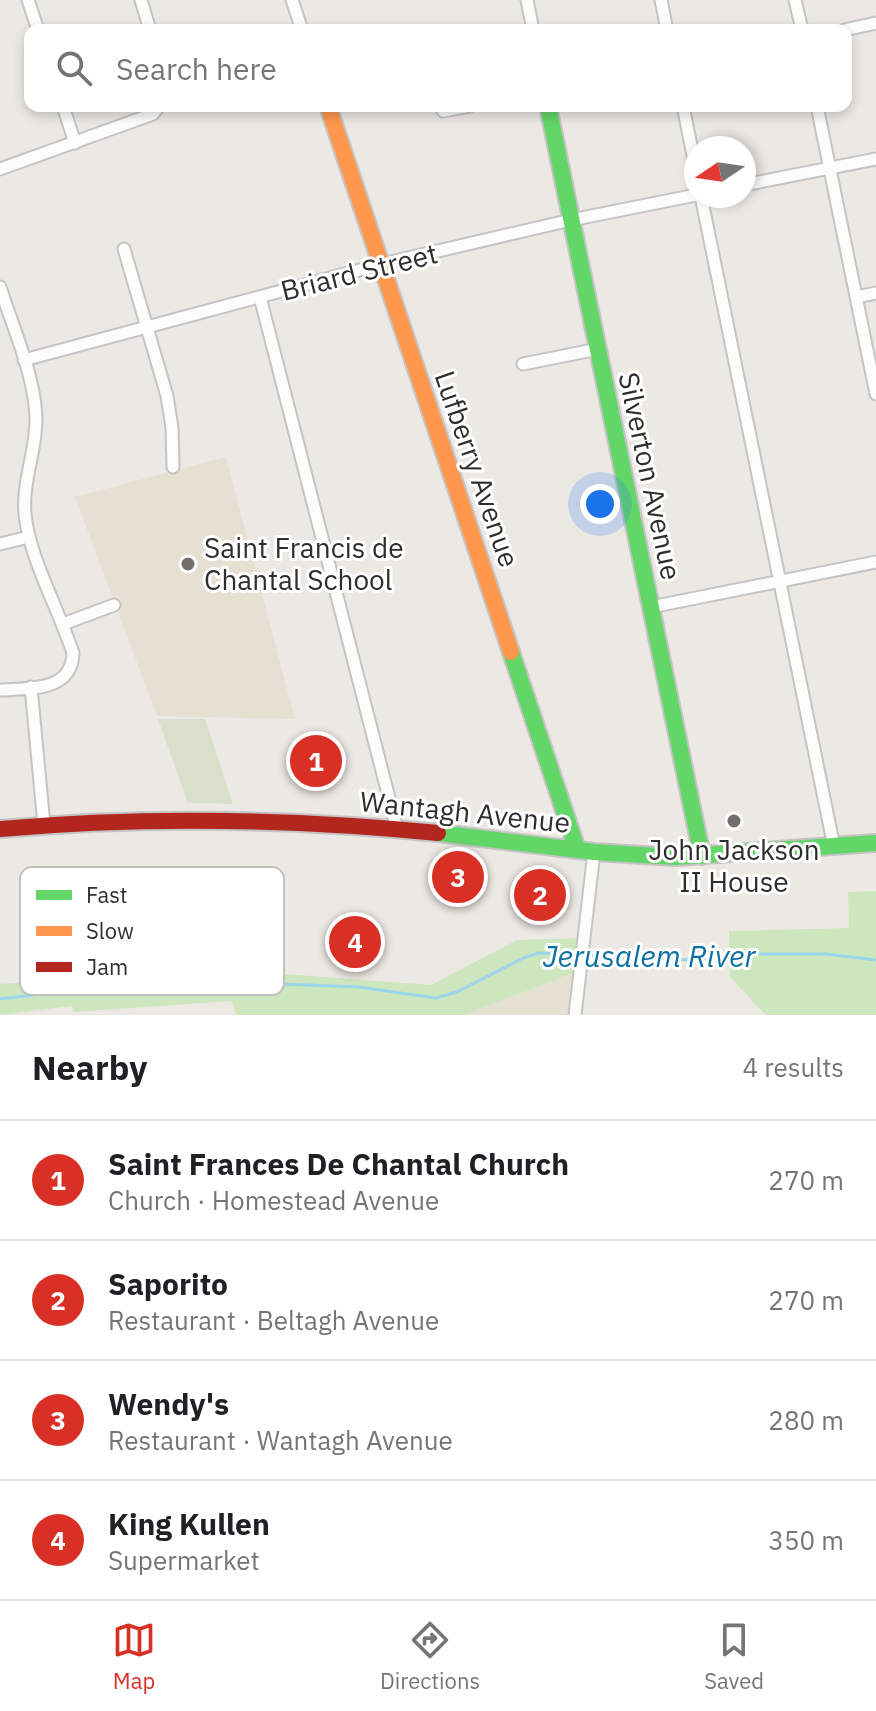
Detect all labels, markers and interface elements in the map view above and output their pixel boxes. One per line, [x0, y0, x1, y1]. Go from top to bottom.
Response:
search box [24, 24, 852, 112]
icon: search [52, 46, 96, 90]
text: Search here [116, 49, 277, 88]
north arrow [684, 136, 756, 208]
street label: Briard Street [277, 234, 441, 309]
street label: Lufberry Avenue [427, 366, 528, 572]
street label: Silverton Avenue [610, 369, 691, 583]
your location [580, 484, 620, 524]
place label: Saint Francis de Chantal School [204, 529, 404, 598]
marker: Saint Francis de Chantal School [179, 555, 197, 573]
pin: 1 [290, 731, 342, 791]
street label: Wantagh Avenue [358, 782, 572, 841]
marker: John Jackson II House [725, 812, 743, 830]
place label: John Jackson II House [648, 831, 820, 900]
pin: 3 [432, 847, 484, 907]
pin: 2 [514, 865, 566, 925]
legend [20, 867, 284, 995]
text: Fast [86, 880, 127, 909]
pin: 4 [329, 912, 381, 972]
text: Slow [86, 916, 134, 945]
water label: Jerusalem River [543, 936, 756, 975]
text: Jam [86, 952, 128, 981]
text: Nearby [32, 1045, 147, 1089]
text: 4 results [742, 1050, 844, 1084]
text: Saint Frances De Chantal Church [108, 1144, 569, 1183]
text: 1 [50, 1163, 66, 1197]
text: 270 m [768, 1163, 844, 1197]
text: Church · Homestead Avenue [108, 1183, 439, 1217]
text: Saporito [108, 1264, 228, 1303]
text: 2 [50, 1283, 66, 1317]
text: 270 m [768, 1283, 844, 1317]
text: Restaurant · Beltagh Avenue [108, 1303, 439, 1337]
text: Wendy's [108, 1384, 229, 1423]
text: 3 [50, 1403, 66, 1437]
text: 280 m [768, 1403, 844, 1437]
text: Restaurant · Wantagh Avenue [108, 1423, 453, 1457]
text: King Kullen [108, 1504, 270, 1543]
text: 4 [50, 1523, 66, 1557]
text: 350 m [768, 1523, 844, 1557]
text: Supermarket [108, 1543, 260, 1577]
tab: Map [112, 1618, 156, 1695]
tab: Directions [380, 1618, 480, 1695]
tab: Saved [704, 1618, 764, 1695]

